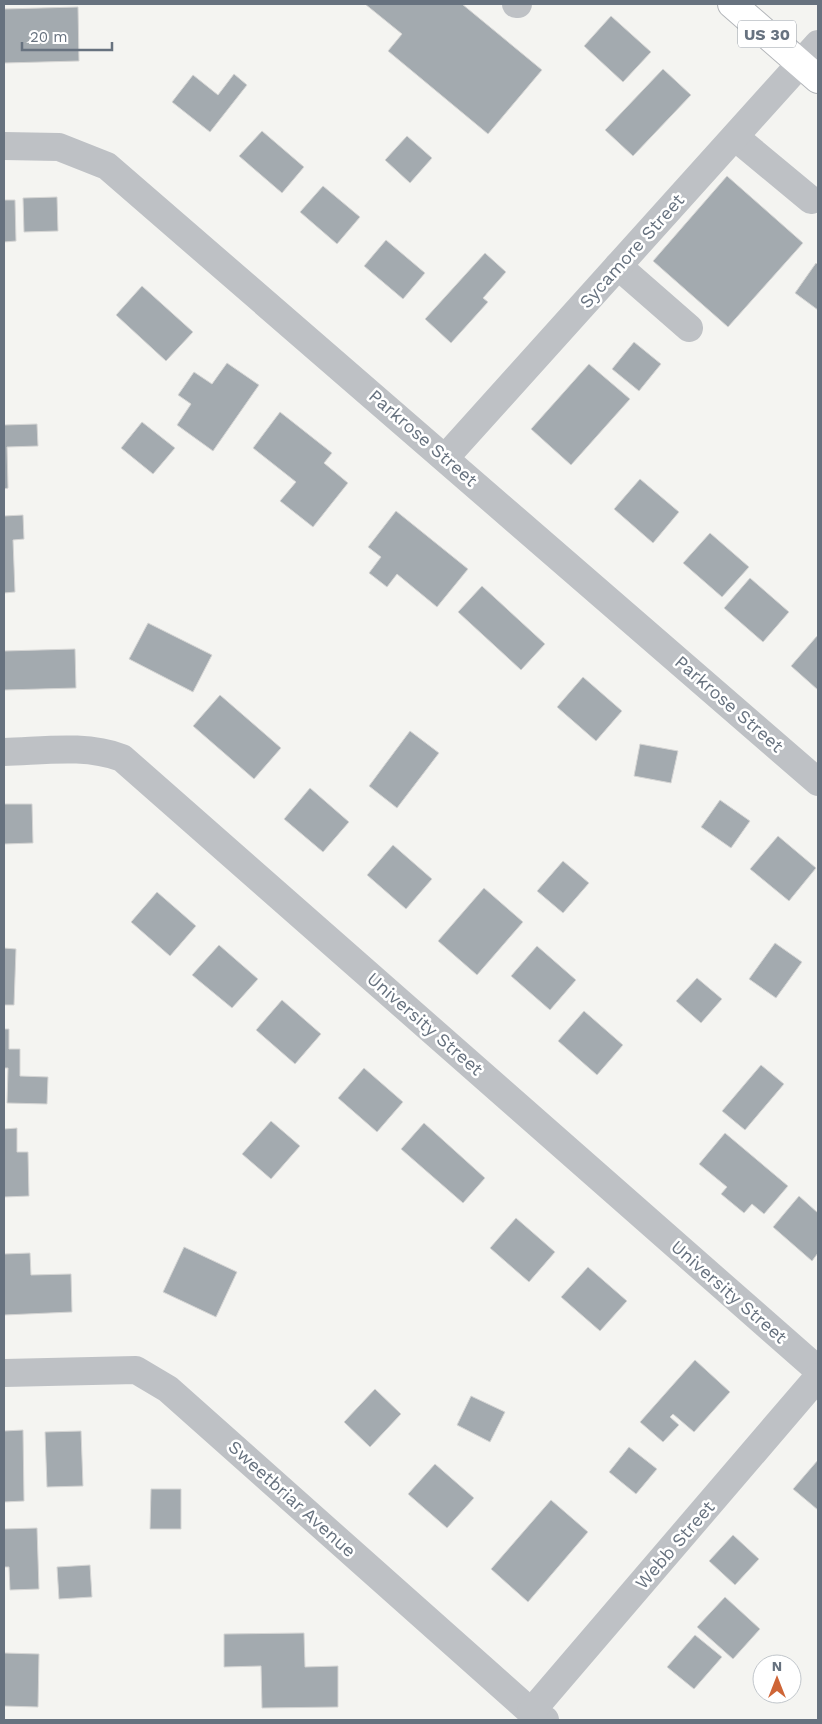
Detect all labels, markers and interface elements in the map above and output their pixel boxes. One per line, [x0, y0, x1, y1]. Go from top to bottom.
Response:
scale bar [22, 20, 112, 52]
road number: US 30 [738, 20, 796, 48]
text: 20 m [30, 28, 68, 46]
street label: Sycamore Street [575, 189, 689, 312]
street label: Parkrose Street [365, 385, 482, 491]
street label: Parkrose Street [671, 651, 788, 757]
street label: University Street [363, 968, 488, 1080]
street label: University Street [667, 1236, 792, 1348]
street label: Sweetbriar Avenue [224, 1436, 360, 1561]
street label: Webb Street [631, 1496, 719, 1593]
north arrow [752, 1654, 802, 1704]
text: N [772, 1658, 782, 1674]

